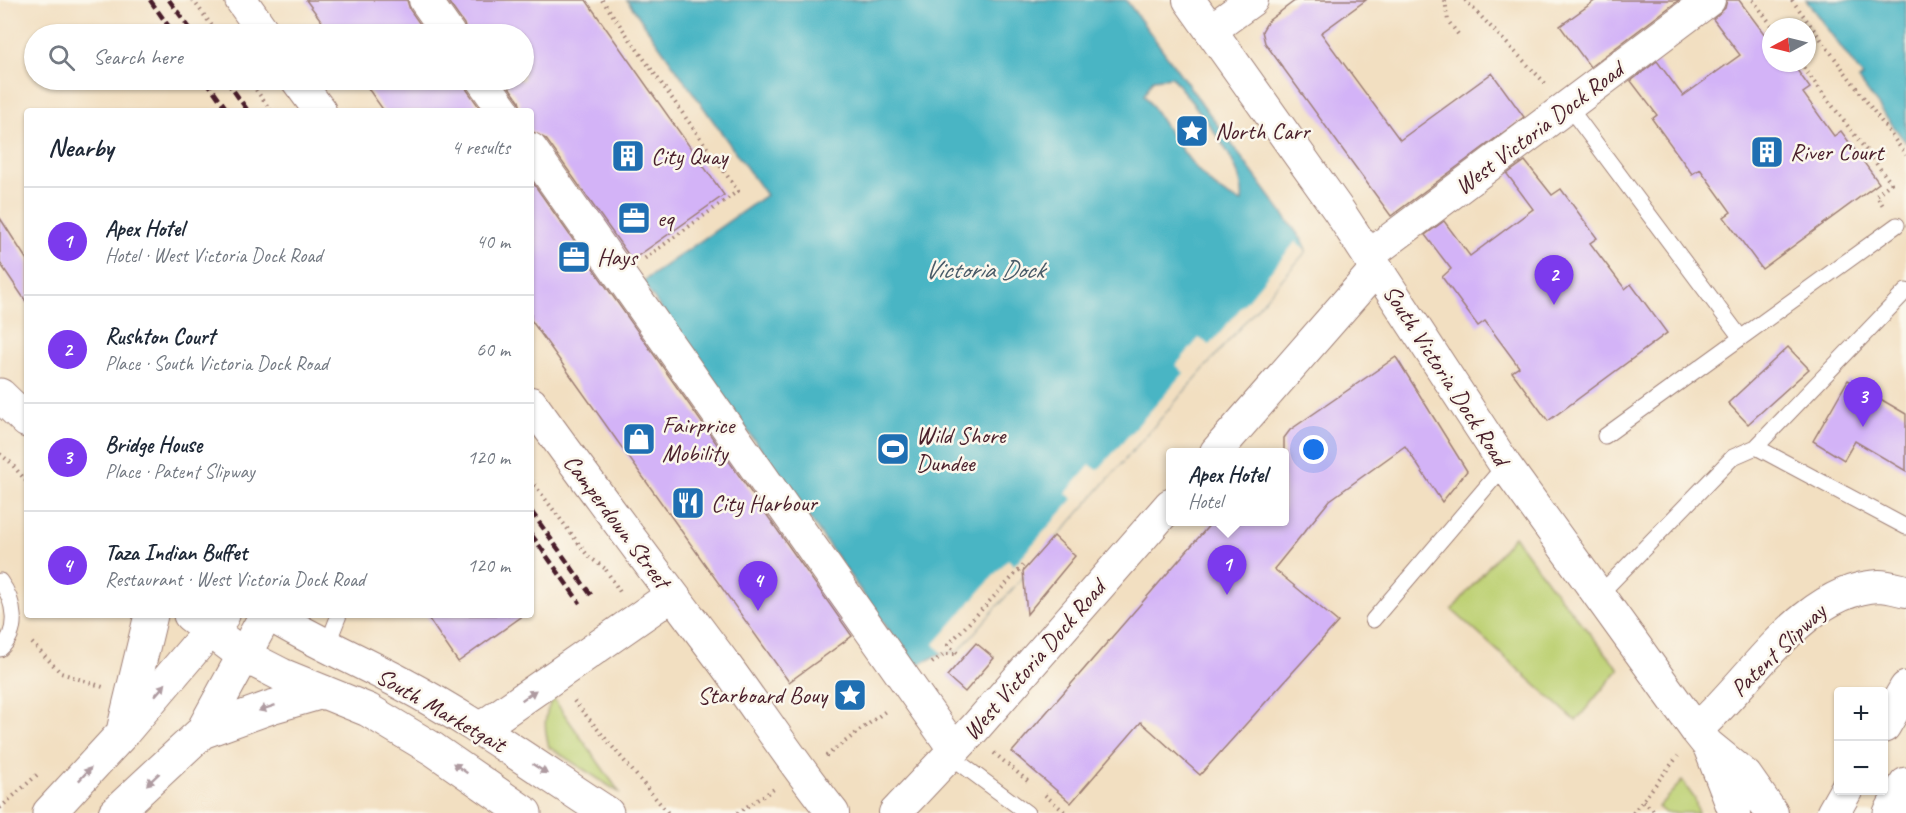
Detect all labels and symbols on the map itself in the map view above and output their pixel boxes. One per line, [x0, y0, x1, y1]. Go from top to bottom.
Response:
north arrow [1762, 18, 1816, 72]
street label: West Victoria Dock Road [1449, 53, 1632, 201]
place icon: North Carr [1174, 113, 1210, 149]
place label: North Carr [1215, 116, 1312, 146]
building icon: River Court [1749, 134, 1785, 170]
place label: River Court [1790, 137, 1885, 167]
building icon: City Quay [610, 138, 646, 174]
place label: City Quay [651, 141, 729, 171]
office icon: eq [616, 200, 652, 236]
place label: eq [657, 203, 676, 233]
office icon: Hays [556, 239, 592, 275]
place label: Hays [597, 242, 639, 272]
water label: Victoria Dock [924, 253, 1048, 286]
pin: 2 [1534, 256, 1574, 305]
street label: South Victoria Dock Road [1376, 279, 1518, 474]
pin: 3 [1844, 378, 1882, 427]
place label: Fairprice Mobility [662, 410, 737, 468]
place label: Wild Shore Dundee [916, 420, 1007, 478]
shop icon: Fairprice Mobility [621, 421, 657, 457]
sports icon: Wild Shore Dundee [875, 431, 911, 467]
your location [1299, 435, 1328, 464]
street label: Camperdown Street [557, 448, 679, 596]
restaurant icon: City Harbour [670, 485, 706, 521]
place label: City Harbour [711, 488, 819, 518]
pin: 1 [1208, 546, 1246, 595]
pin: 4 [738, 562, 777, 611]
street label: West Victoria Dock Road [956, 571, 1114, 746]
street label: Patent Slipway [1724, 596, 1833, 703]
street label: South Marketgait [371, 661, 513, 760]
place icon: Starboard Bouy [832, 677, 868, 713]
place label: Starboard Bouy [697, 680, 829, 710]
one-way arrow [153, 683, 166, 698]
one-way arrow [520, 689, 536, 701]
one-way arrow [258, 704, 276, 714]
one-way arrow [452, 763, 468, 774]
one-way arrow [532, 764, 548, 775]
one-way arrow [78, 766, 92, 781]
one-way arrow [146, 771, 160, 785]

